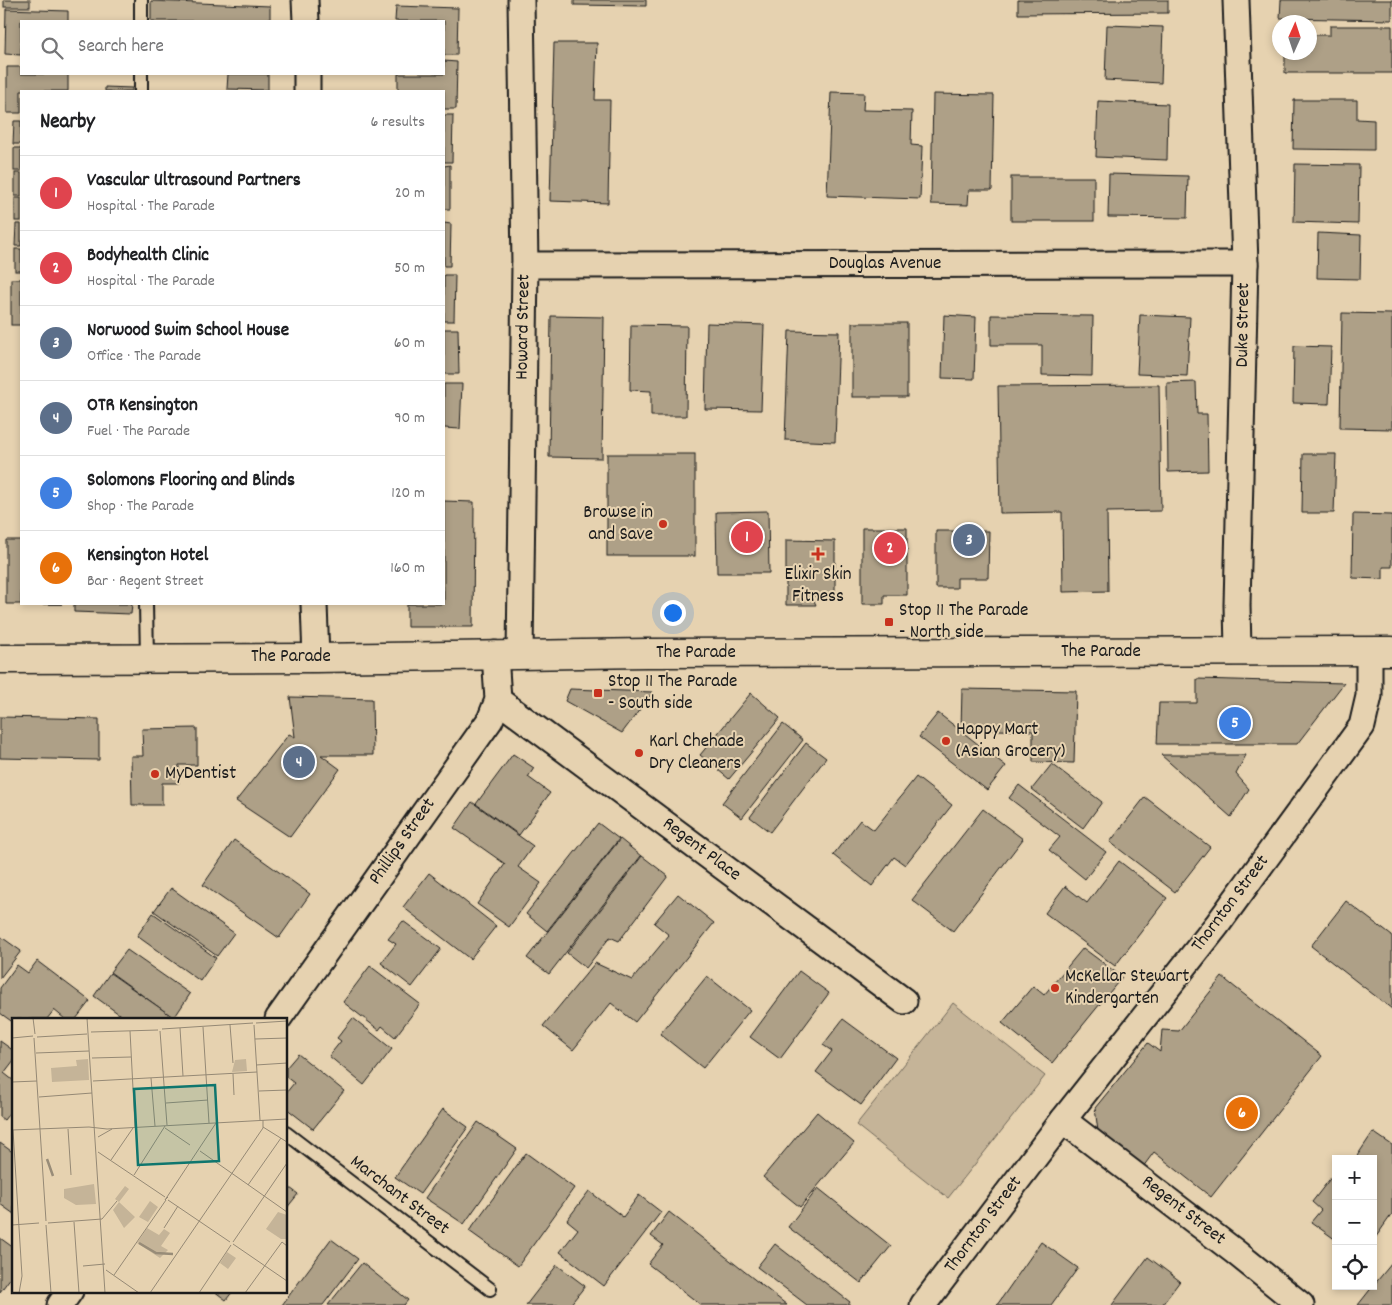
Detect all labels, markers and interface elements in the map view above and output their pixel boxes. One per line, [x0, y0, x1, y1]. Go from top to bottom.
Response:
north arrow [1272, 15, 1317, 60]
search box [20, 20, 445, 75]
icon: search [38, 34, 66, 62]
text: Search here [78, 34, 164, 61]
text: Nearby [40, 108, 95, 138]
text: 6 results [370, 111, 425, 134]
text: Vascular Ultrasound Partners [87, 168, 301, 195]
text: 1 [54, 182, 58, 205]
text: 20 m [395, 182, 425, 205]
text: Hospital · The Parade [87, 195, 215, 218]
text: Bodyhealth Clinic [87, 243, 209, 270]
street label: Douglas Avenue [829, 251, 941, 278]
text: 2 [53, 257, 60, 280]
text: 50 m [394, 257, 425, 280]
text: Hospital · The Parade [87, 270, 215, 293]
street label: Howard Street [510, 274, 538, 380]
street label: Duke Street [1230, 282, 1258, 368]
text: Norwood Swim School House [87, 318, 289, 345]
text: 3 [52, 332, 60, 355]
text: 60 m [394, 332, 425, 355]
text: Office · The Parade [87, 345, 201, 368]
text: OTR Kensington [87, 393, 198, 420]
text: 4 [53, 407, 59, 430]
text: 90 m [394, 407, 425, 430]
text: Fuel · The Parade [87, 420, 190, 443]
text: Solomons Flooring and Blinds [87, 468, 295, 495]
text: 5 [52, 482, 60, 505]
text: 120 m [391, 482, 425, 505]
text: Shop · The Parade [87, 495, 194, 518]
place label: Browse in and Save [583, 500, 653, 549]
marker: Browse in and Save [657, 518, 669, 530]
pin: 1 [731, 518, 763, 556]
pin: 3 [953, 521, 985, 559]
pin: 2 [874, 529, 906, 567]
text: Kensington Hotel [87, 543, 208, 570]
marker: Elixir Skin Fitness [811, 547, 825, 561]
text: 6 [52, 557, 60, 580]
text: 160 m [390, 557, 425, 580]
place label: Elixir Skin Fitness [785, 562, 851, 611]
text: Bar · Regent Street [87, 570, 204, 593]
place label: Stop 11 The Parade - North side [899, 598, 1028, 647]
your location [660, 600, 686, 626]
marker: Stop 11 The Parade - North side [883, 616, 895, 628]
street label: The Parade [1061, 639, 1141, 666]
street label: The Parade [656, 640, 736, 667]
street label: The Parade [251, 644, 331, 671]
place label: Stop 11 The Parade - South side [608, 669, 737, 718]
marker: Stop 11 The Parade - South side [592, 687, 604, 699]
pin: 5 [1219, 704, 1251, 742]
place label: Happy Mart (Asian Grocery) [956, 717, 1065, 766]
place label: Karl Chehade Dry Cleaners [649, 729, 744, 778]
marker: Happy Mart (Asian Grocery) [940, 735, 952, 747]
pin: 4 [283, 743, 315, 781]
marker: Karl Chehade Dry Cleaners [633, 747, 645, 759]
place label: MyDentist [165, 761, 236, 788]
marker: MyDentist [149, 768, 161, 780]
street label: Phillips Street [363, 793, 443, 891]
street label: Regent Place [656, 811, 746, 889]
street label: Thornton Street [1186, 850, 1276, 958]
place label: McKellar Stewart Kindergarten [1065, 964, 1189, 1013]
marker: McKellar Stewart Kindergarten [1049, 982, 1061, 994]
inset map [12, 1018, 288, 1292]
pin: 6 [1226, 1094, 1258, 1132]
street label: Marchant Street [343, 1150, 455, 1242]
map controls [1332, 1155, 1377, 1290]
button: + [1332, 1155, 1377, 1200]
street label: Regent Street [1135, 1169, 1231, 1253]
street label: Thornton Street [939, 1171, 1029, 1279]
button: − [1332, 1200, 1377, 1245]
button: locate [1332, 1245, 1377, 1290]

